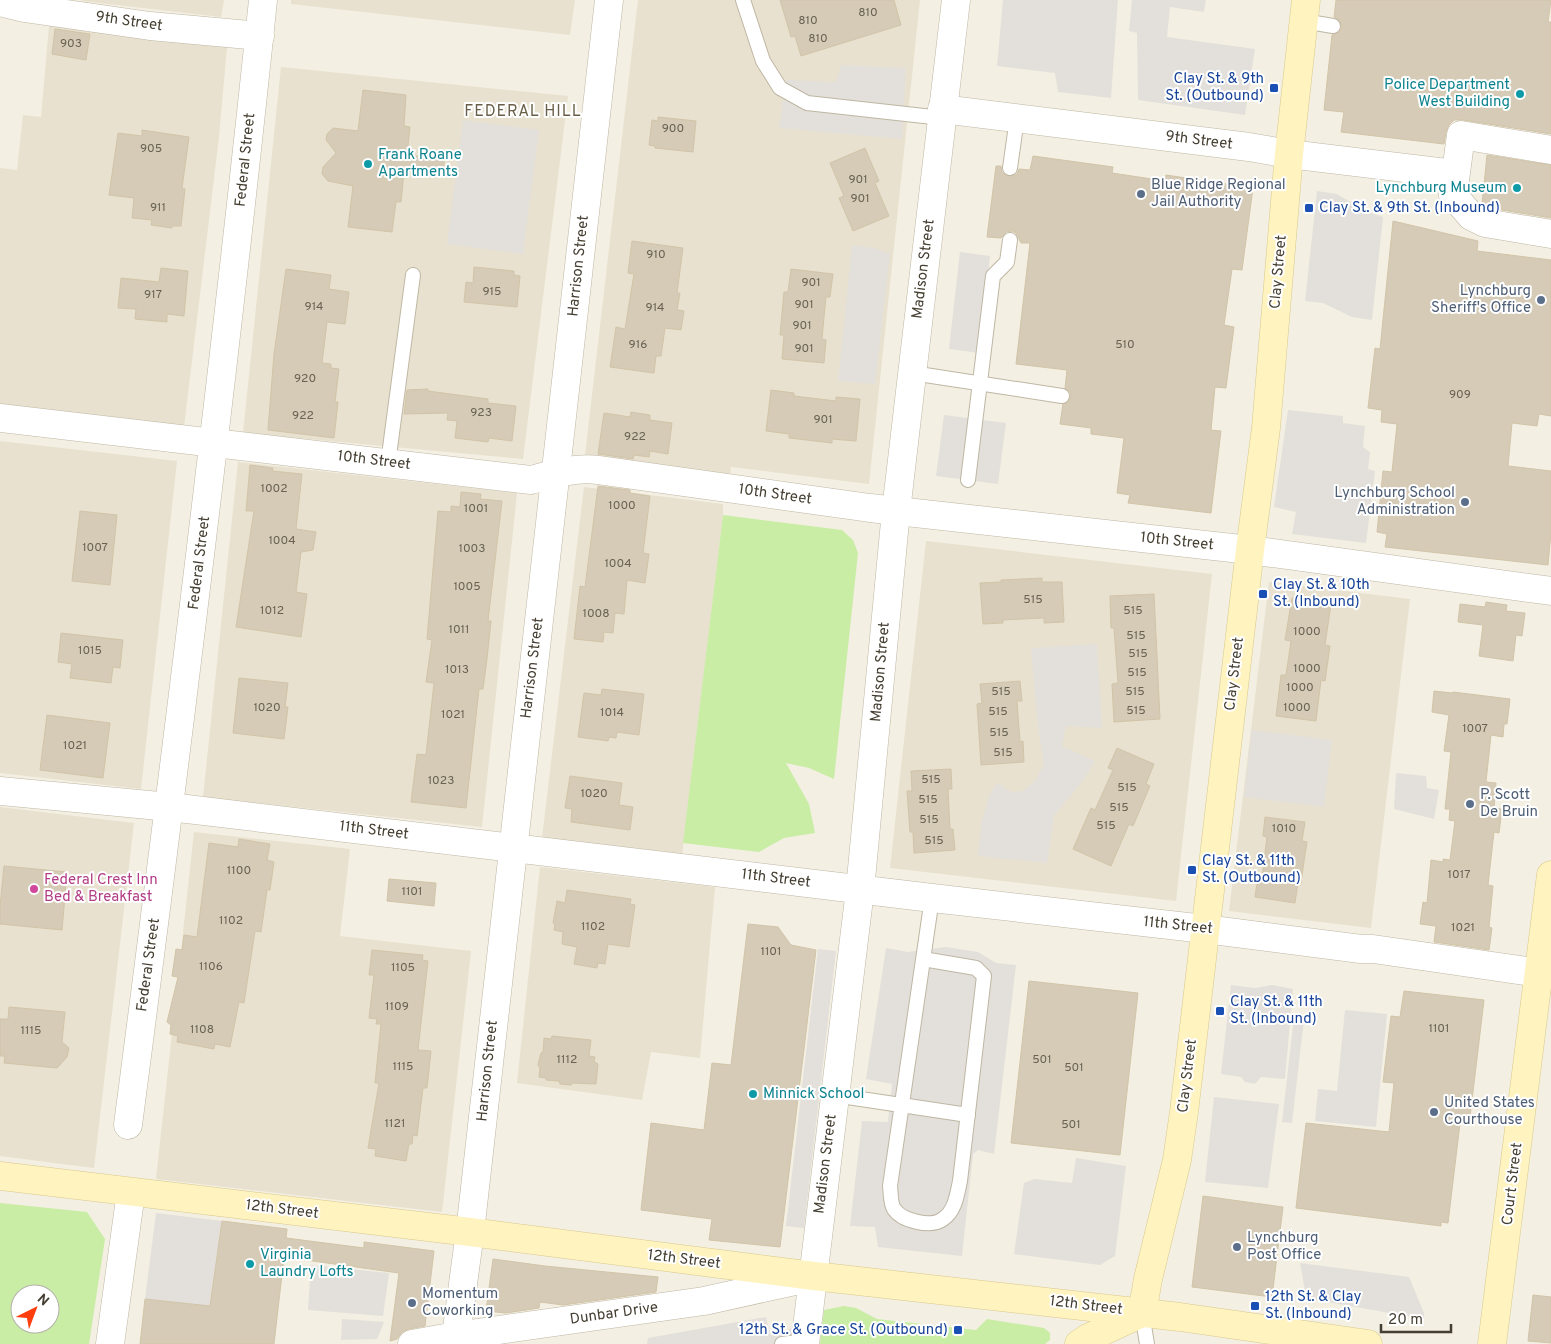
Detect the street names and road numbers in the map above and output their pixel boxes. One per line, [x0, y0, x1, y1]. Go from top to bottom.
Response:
street label: 9th Street [94, 8, 164, 36]
street label: Federal Street [232, 112, 260, 208]
street label: 9th Street [1164, 127, 1234, 155]
street label: Harrison Street [564, 214, 594, 318]
street label: Madison Street [908, 218, 940, 320]
street label: Clay Street [1266, 234, 1292, 310]
street label: 10th Street [336, 447, 412, 475]
street label: 10th Street [737, 480, 813, 510]
street label: Federal Street [185, 515, 215, 611]
street label: 10th Street [1139, 529, 1215, 555]
street label: Harrison Street [517, 616, 549, 720]
street label: Madison Street [867, 621, 895, 723]
street label: Clay Street [1221, 636, 1249, 712]
street label: 11th Street [338, 817, 410, 845]
street label: 11th Street [740, 865, 812, 893]
street label: 11th Street [1142, 913, 1214, 939]
street label: Federal Street [133, 917, 165, 1013]
street label: Harrison Street [473, 1019, 503, 1123]
street label: Clay Street [1174, 1038, 1202, 1114]
street label: Madison Street [810, 1113, 842, 1215]
street label: Court Street [1498, 1142, 1528, 1226]
street label: 12th Street [244, 1196, 320, 1224]
street label: 12th Street [646, 1246, 722, 1274]
street label: 12th Street [1048, 1292, 1124, 1320]
street label: Dunbar Drive [569, 1298, 659, 1330]

